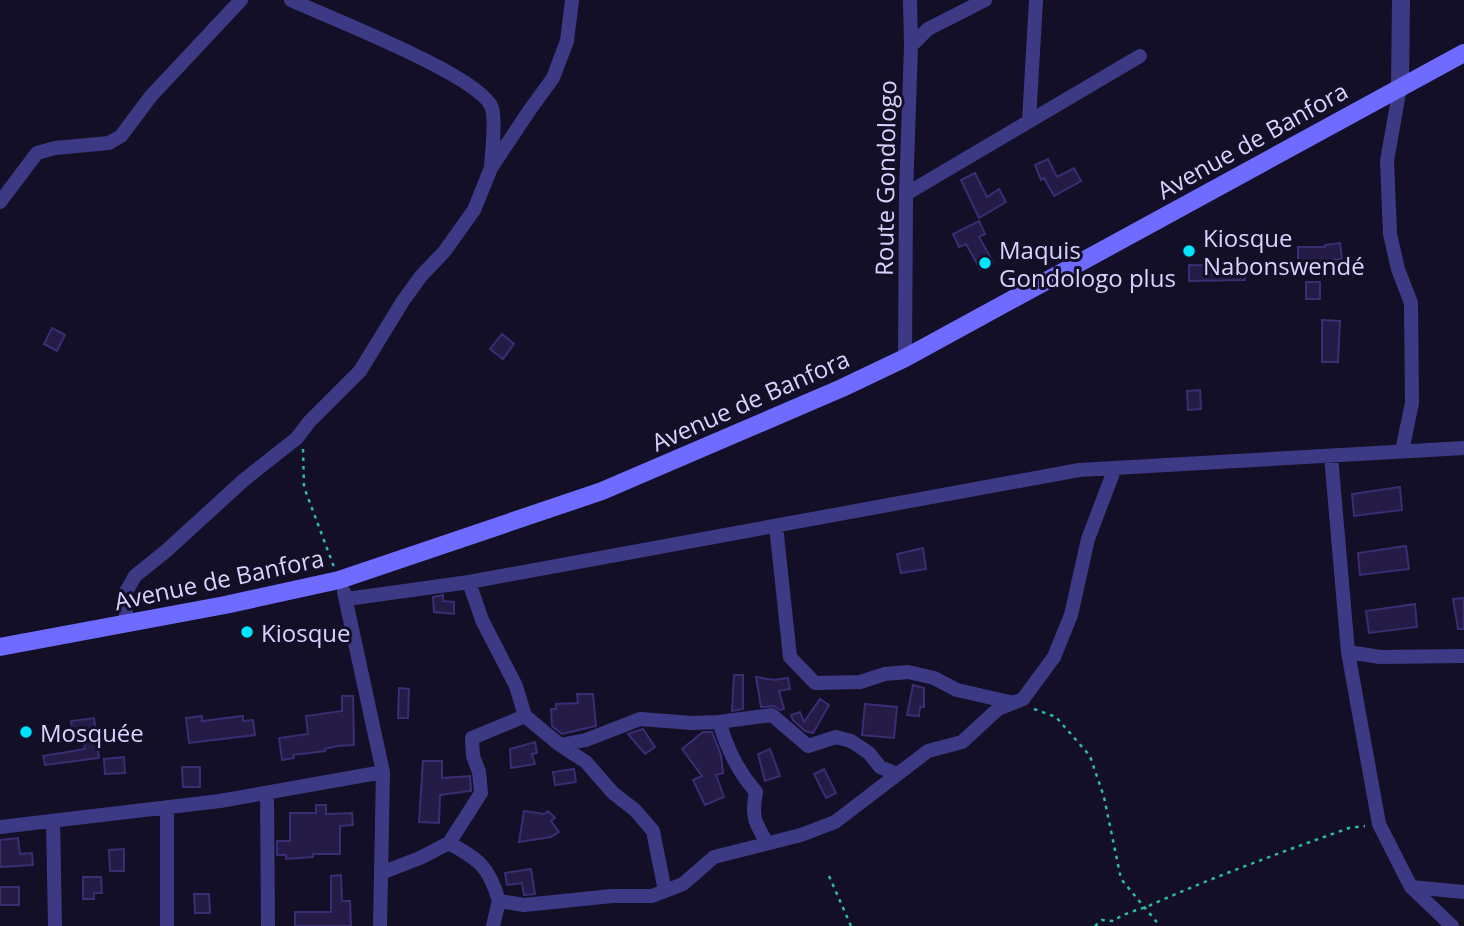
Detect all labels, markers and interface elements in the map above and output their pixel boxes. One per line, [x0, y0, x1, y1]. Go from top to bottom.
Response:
street label: Avenue de Banfora [1151, 74, 1353, 206]
street label: Route Gondologo [867, 80, 903, 276]
place label: Kiosque Nabonswendé [1203, 221, 1365, 282]
place label: Maquis Gondologo plus [999, 233, 1176, 294]
marker: Kiosque Nabonswendé [1181, 243, 1197, 259]
marker: Maquis Gondologo plus [977, 255, 993, 271]
street label: Avenue de Banfora [646, 342, 854, 458]
street label: Avenue de Banfora [111, 541, 327, 617]
place label: Kiosque [261, 616, 351, 649]
marker: Kiosque [239, 624, 255, 640]
place label: Mosquée [40, 716, 144, 749]
marker: Mosquée [18, 724, 34, 740]

